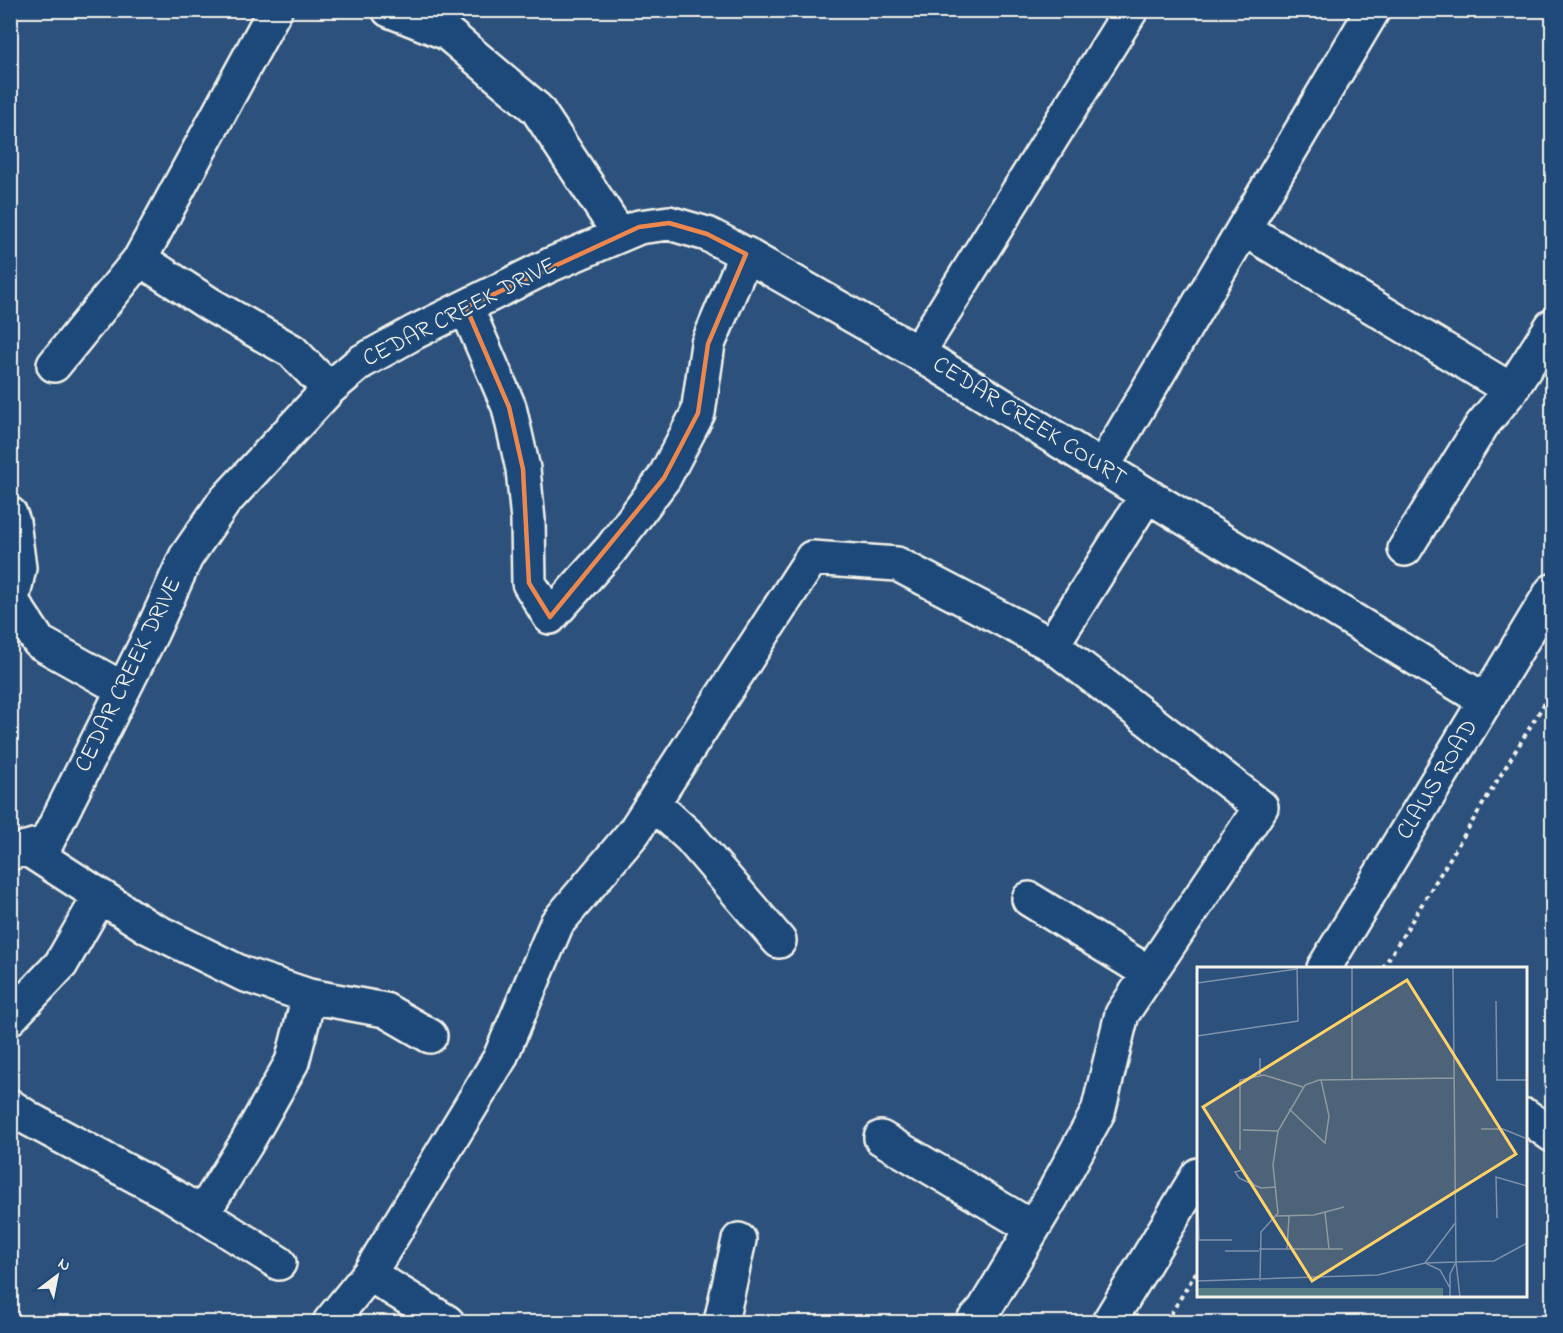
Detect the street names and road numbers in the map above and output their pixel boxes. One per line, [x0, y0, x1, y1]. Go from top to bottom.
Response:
street label: CEDAR CREEK DRIVE [357, 249, 563, 377]
street label: CEDAR CREEK COURT [925, 348, 1133, 496]
street label: CEDAR CREEK DRIVE [66, 571, 192, 779]
street label: CLAUS ROAD [1388, 713, 1488, 847]

